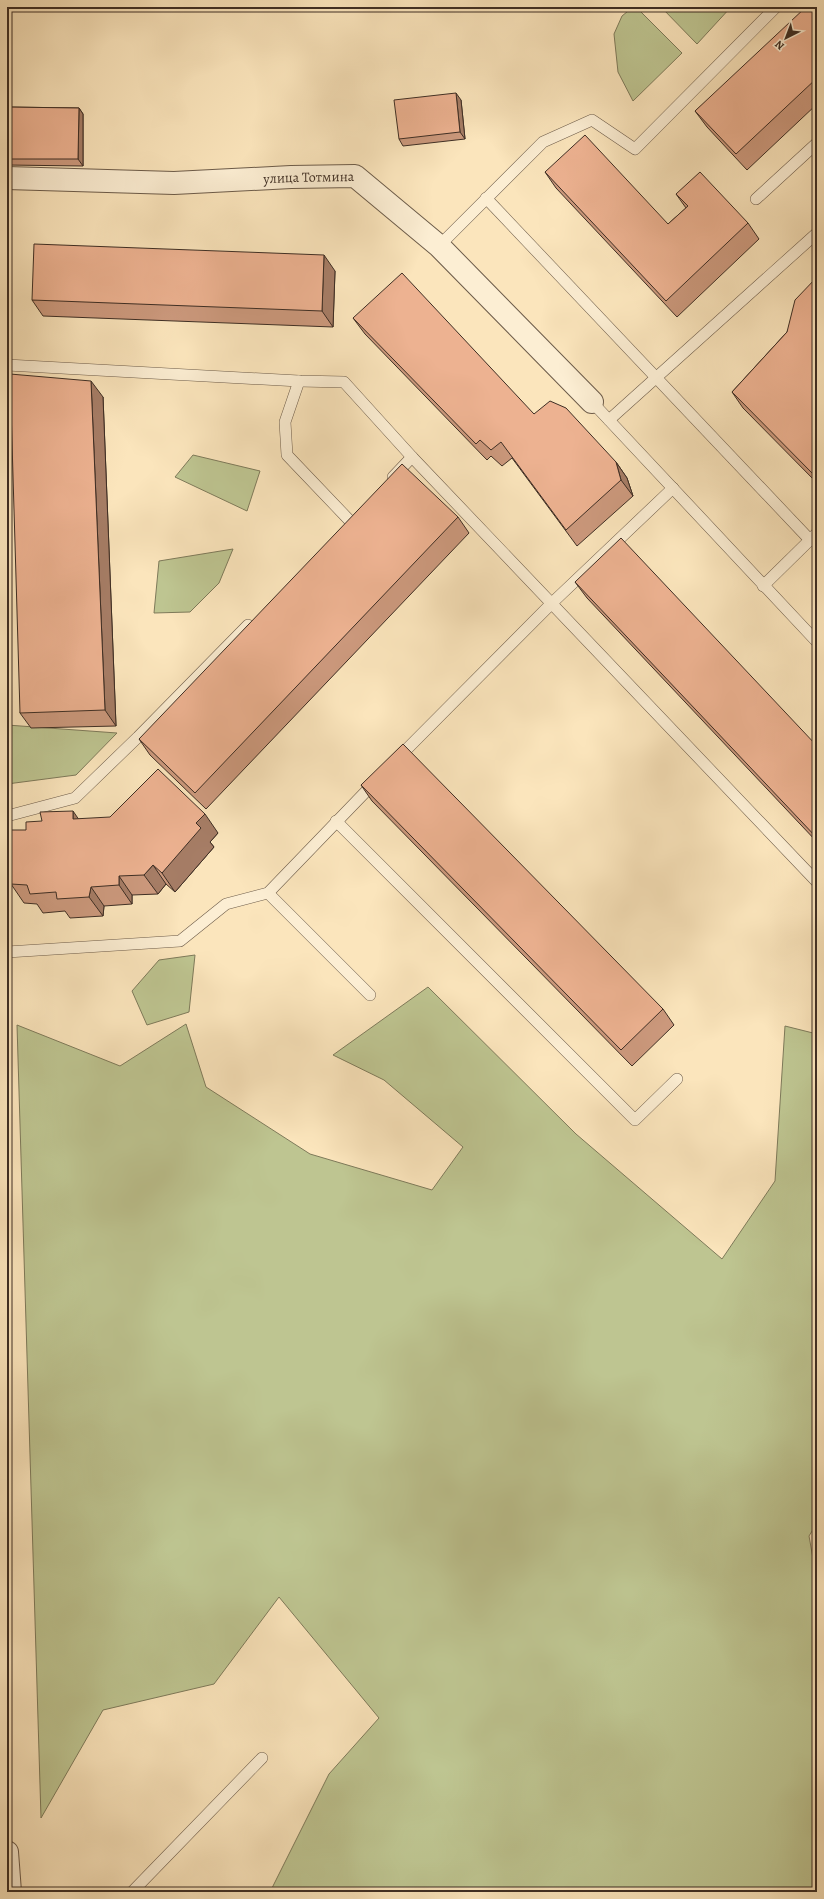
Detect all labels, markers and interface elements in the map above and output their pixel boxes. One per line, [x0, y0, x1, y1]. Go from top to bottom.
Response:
north arrow [766, 18, 806, 58]
text: N [772, 37, 788, 53]
street label: улица Тотмина [262, 167, 355, 188]

